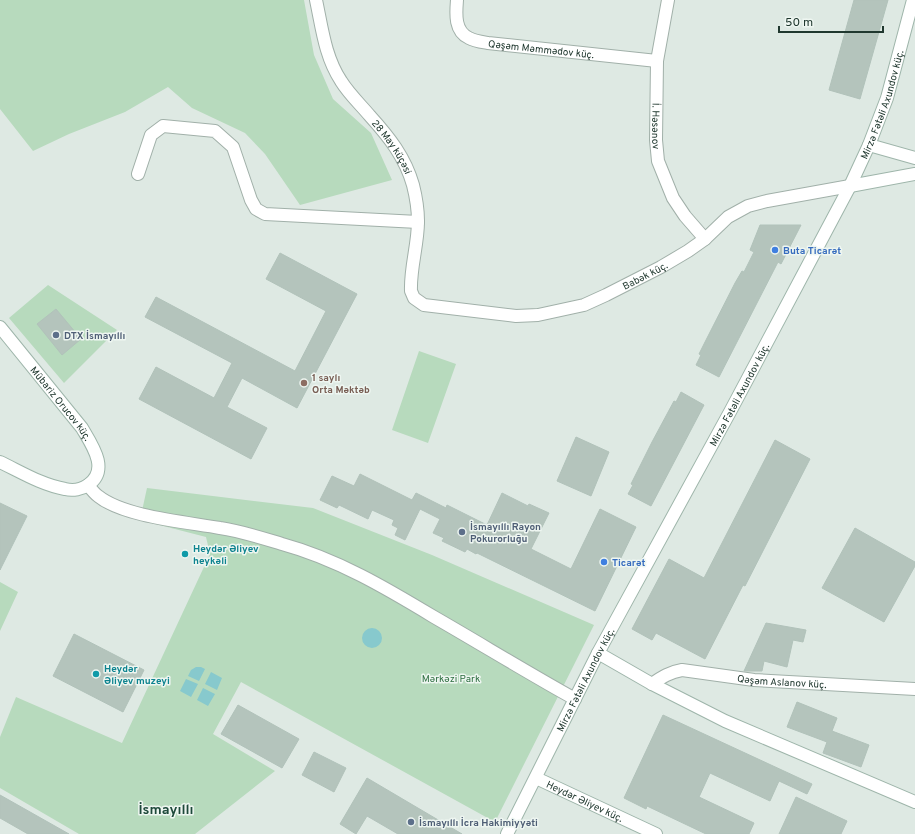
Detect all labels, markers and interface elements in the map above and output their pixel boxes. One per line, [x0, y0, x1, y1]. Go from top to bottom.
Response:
scale bar [779, 8, 883, 34]
text: 50 m [785, 15, 813, 31]
street label: Qəşəm Məmmədov küç. [487, 38, 595, 62]
street label: Mirzə Fətəli Axundov küç. [858, 49, 907, 162]
street label: İ. Həsənov [648, 103, 662, 150]
street label: 28 May küçəsi [368, 117, 414, 176]
marker: Buta Ticarət [770, 245, 780, 255]
place label: Buta Ticarət [783, 245, 841, 258]
street label: Babək küç. [621, 260, 670, 293]
place label: DTX İsmayıllı [64, 329, 126, 343]
marker: DTX İsmayıllı [51, 330, 61, 340]
street label: Mirzə Fətəli Axundov küç. [707, 342, 773, 449]
street label: Mübariz Orucov küç. [27, 364, 93, 444]
place label: 1 saylı Orta Məktəb [312, 372, 370, 397]
marker: 1 saylı Orta Məktəb [299, 378, 309, 388]
place label: İsmayıllı Rayon Pokurorluğu [470, 520, 541, 546]
marker: İsmayıllı Rayon Pokurorluğu [457, 527, 467, 537]
place label: Heydər Əliyev heykəli [193, 543, 259, 568]
marker: Heydər Əliyev heykəli [180, 549, 190, 559]
marker: Ticarət [599, 557, 609, 567]
place label: Ticarət [612, 557, 646, 570]
street label: Mirzə Fətəli Axundov küç. [554, 626, 618, 734]
place label: Heydər Əliyev muzeyi [104, 663, 170, 688]
marker: Heydər Əliyev muzeyi [91, 669, 101, 679]
park label: Mərkəzi Park [422, 673, 480, 686]
street label: Qəşəm Aslanov küç. [736, 673, 827, 692]
street label: Heydər Əliyev küç. [544, 779, 625, 826]
district label: İsmayıllı [138, 802, 194, 819]
place label: İsmayıllı İcra Hakimiyyəti [419, 816, 538, 830]
marker: İsmayıllı İcra Hakimiyyəti [406, 817, 416, 827]

